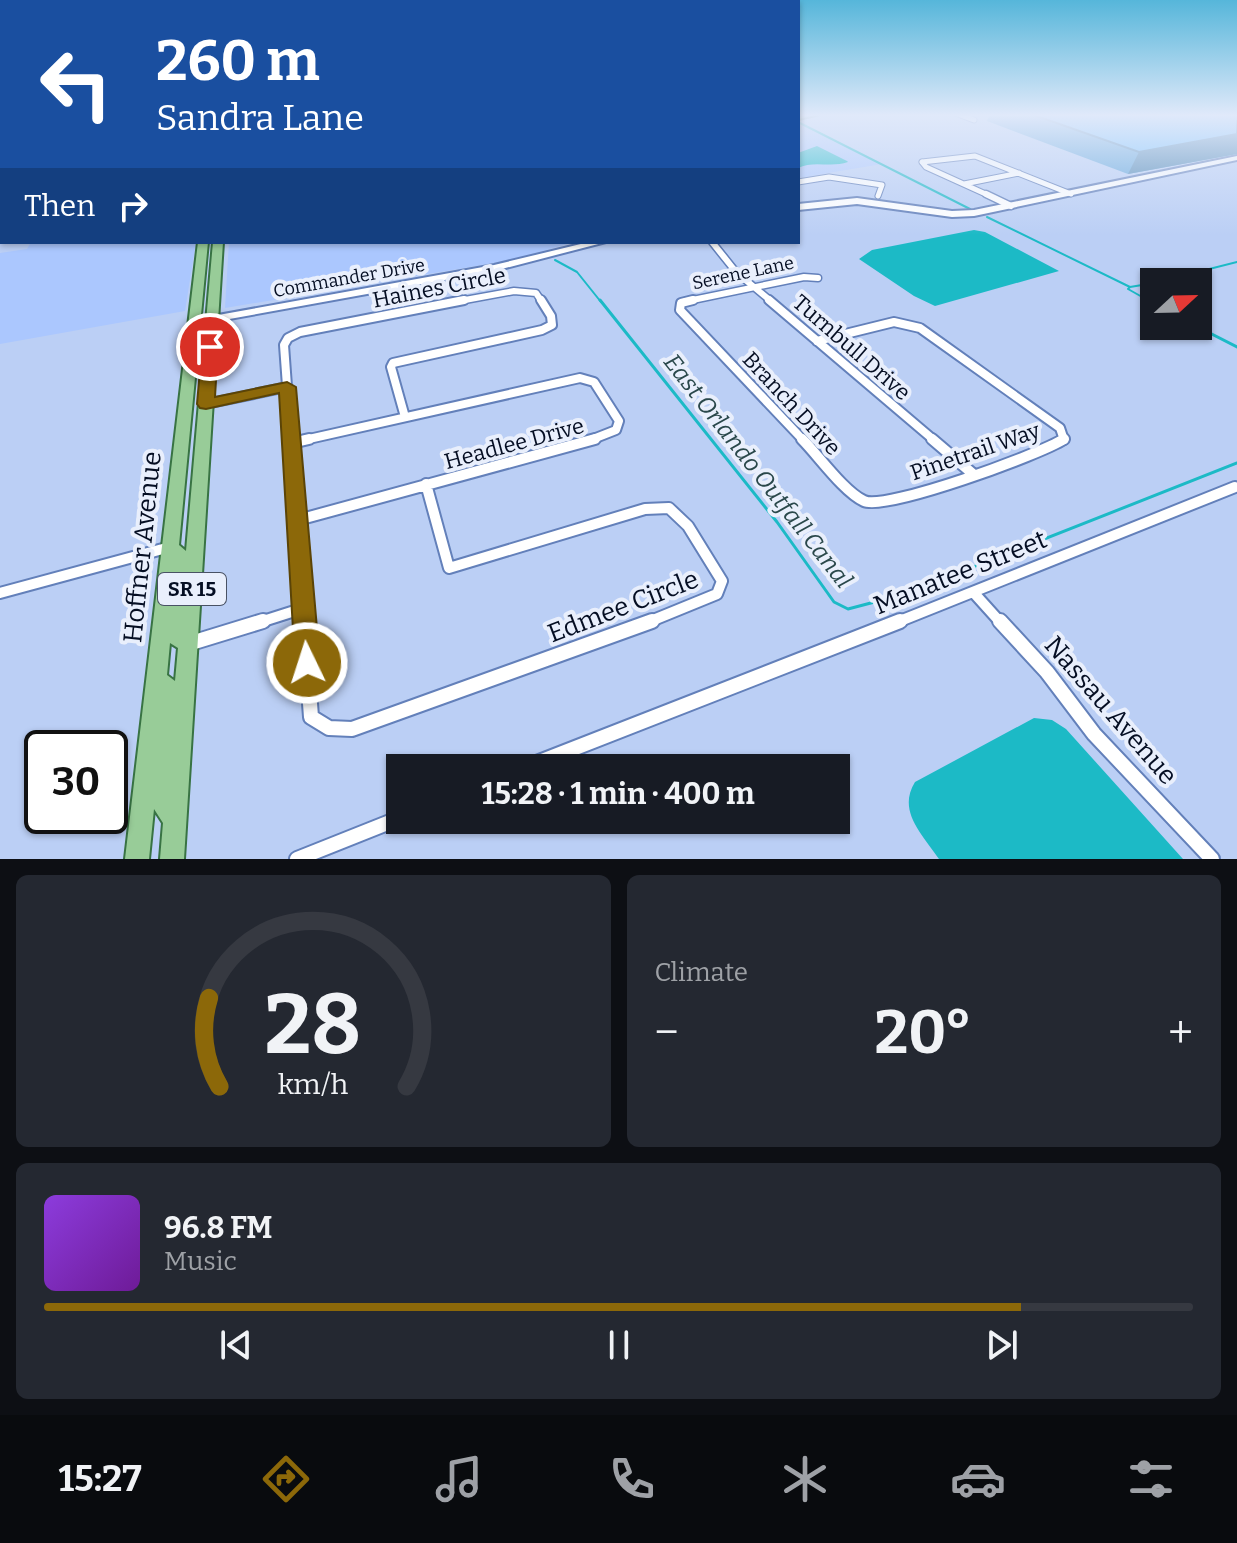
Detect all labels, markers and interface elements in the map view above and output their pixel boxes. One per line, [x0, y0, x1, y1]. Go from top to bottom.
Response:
text: 260 m [156, 28, 320, 95]
icon: left [24, 32, 128, 136]
text: Sandra Lane [156, 96, 364, 140]
icon: right [111, 184, 155, 228]
text: Then [24, 188, 95, 224]
street label: Serene Lane [690, 251, 796, 295]
street label: Commander Drive [272, 254, 426, 302]
street label: Haines Circle [370, 261, 508, 314]
north arrow [1140, 268, 1212, 340]
map controls [1140, 268, 1212, 340]
street label: Turnbull Drive [787, 289, 916, 406]
pin [176, 313, 244, 381]
icon: arrive [188, 325, 232, 369]
street label: Branch Drive [737, 346, 846, 461]
water label: East Orlando Outfall Canal [658, 348, 858, 594]
street label: Headlee Drive [441, 412, 587, 475]
street label: Pinetrail Way [907, 417, 1044, 486]
street label: Hoffner Avenue [117, 450, 168, 644]
street label: Manatee Street [869, 523, 1052, 621]
street label: Edmee Circle [543, 564, 703, 649]
road number: SR 15 [158, 573, 226, 605]
position arrow [265, 621, 349, 705]
street label: Nassau Avenue [1038, 630, 1183, 791]
speed limit sign: 30 [24, 730, 128, 834]
text: 15:28 · 1 min · 400 m [481, 776, 755, 812]
text: Climate [655, 957, 748, 988]
text: 28 [265, 975, 362, 1075]
text: 20° [874, 997, 972, 1069]
text: − [655, 1006, 679, 1059]
text: + [1168, 1006, 1193, 1059]
text: km/h [278, 1067, 349, 1102]
text: 96.8 FM [164, 1210, 272, 1246]
text: Music [164, 1246, 237, 1277]
icon: previous [214, 1323, 258, 1367]
icon: pause [597, 1323, 641, 1367]
icon: next [980, 1323, 1024, 1367]
icon: directions [258, 1451, 314, 1507]
icon: music [431, 1451, 487, 1507]
icon: phone [604, 1451, 660, 1507]
icon: climate [777, 1451, 833, 1507]
icon: car [950, 1451, 1006, 1507]
icon: filters [1123, 1451, 1179, 1507]
text: 15:27 [58, 1457, 142, 1501]

